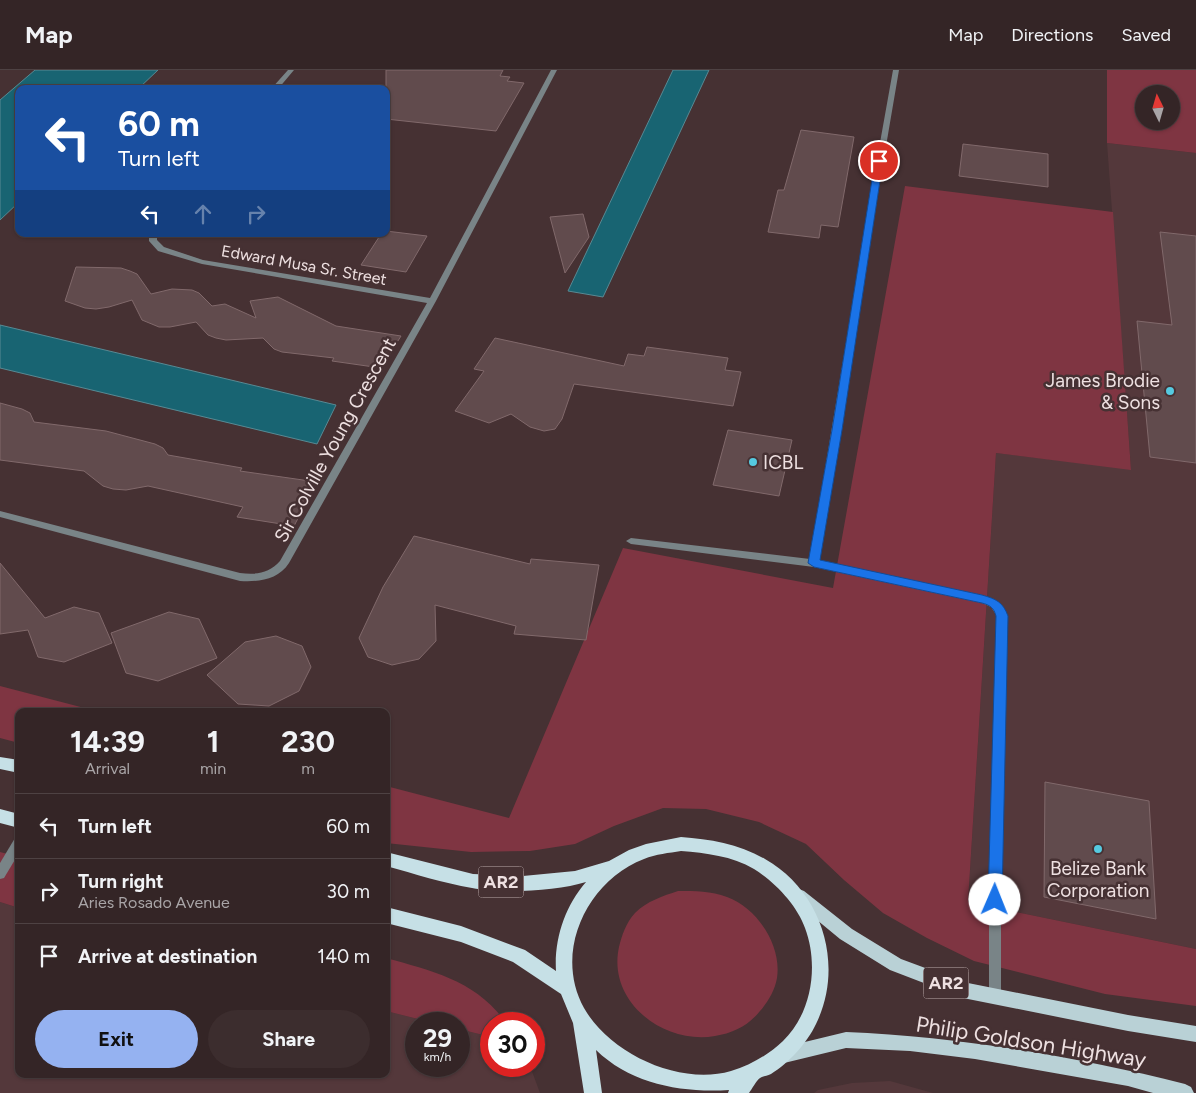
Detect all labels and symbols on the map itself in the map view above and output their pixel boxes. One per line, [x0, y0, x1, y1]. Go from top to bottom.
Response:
north arrow [1135, 85, 1180, 130]
pin [858, 140, 900, 182]
street label: Edward Musa Sr. Street [220, 241, 388, 289]
street label: Sir Colville Young Crescent [269, 334, 401, 546]
place label: James Brodie & Sons [1045, 369, 1160, 414]
marker: James Brodie & Sons [1164, 385, 1176, 397]
place label: ICBL [763, 451, 803, 474]
marker: ICBL [747, 456, 759, 468]
marker: Belize Bank Corporation [1092, 843, 1104, 855]
place label: Belize Bank Corporation [1047, 857, 1149, 902]
road number: AR2 [478, 866, 524, 898]
position arrow [968, 873, 1020, 925]
road number: AR2 [924, 968, 968, 998]
street label: Philip Goldson Highway [914, 1010, 1148, 1074]
speed limit sign: 30 [480, 1012, 545, 1077]

